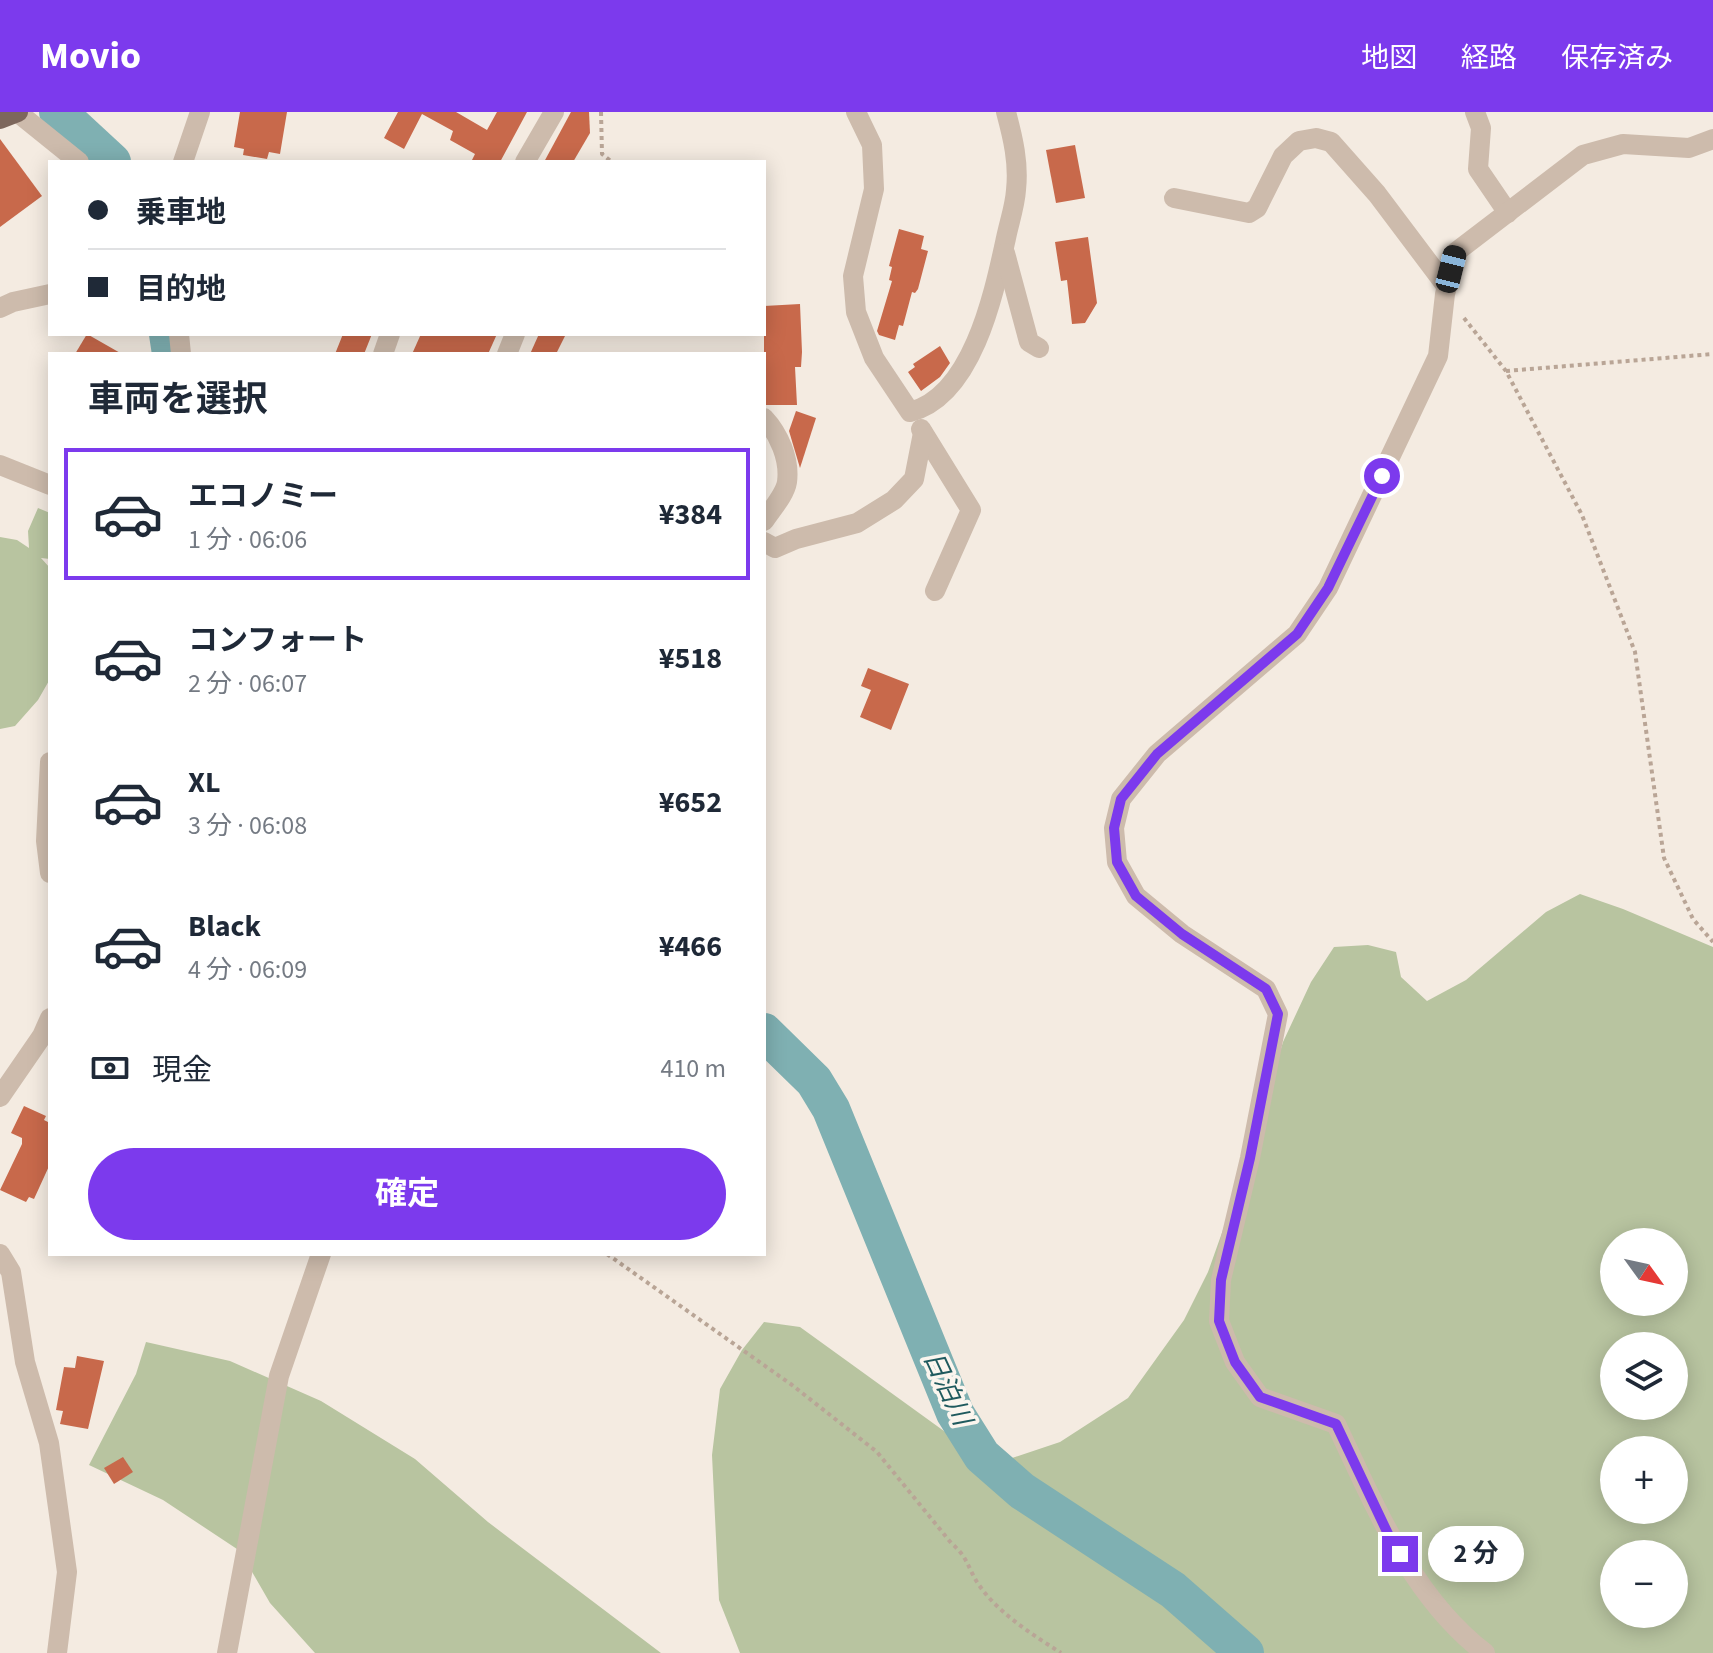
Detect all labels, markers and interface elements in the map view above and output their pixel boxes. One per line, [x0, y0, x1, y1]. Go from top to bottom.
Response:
text: Movio [40, 29, 141, 83]
text: 地図 [1361, 38, 1417, 78]
text: 経路 [1461, 38, 1517, 78]
text: 保存済み [1561, 38, 1673, 78]
text: 乗車地 [136, 191, 226, 234]
car [1434, 243, 1468, 295]
text: 目的地 [136, 268, 226, 311]
text: 車両を選択 [88, 374, 268, 425]
route start [1364, 458, 1400, 494]
text: エコノミー [188, 475, 338, 518]
icon: car [92, 478, 164, 550]
text: ¥384 [659, 493, 722, 536]
text: 1 分 · 06:06 [188, 521, 307, 558]
text: コンフォート [188, 619, 367, 662]
icon: car [92, 622, 164, 694]
text: ¥518 [659, 637, 722, 680]
text: 2 分 · 06:07 [188, 665, 307, 702]
text: XL [188, 761, 221, 804]
icon: car [92, 766, 164, 838]
text: ¥652 [659, 781, 722, 824]
text: 3 分 · 06:08 [188, 807, 307, 844]
text: Black [188, 905, 261, 948]
icon: car [92, 910, 164, 982]
text: ¥466 [659, 925, 722, 968]
text: 4 分 · 06:09 [188, 951, 307, 988]
icon: cash [88, 1046, 132, 1090]
text: 現金 [152, 1049, 212, 1092]
text: 410 m [660, 1050, 726, 1087]
button: 確定 [88, 1148, 726, 1240]
north arrow [1600, 1228, 1688, 1316]
map controls [1600, 1228, 1688, 1628]
button: layers [1600, 1332, 1688, 1420]
water label: 日泊川 [914, 1345, 982, 1434]
button: + [1600, 1436, 1688, 1524]
callout: 2 分 [1428, 1526, 1524, 1582]
text: 2 分 [1454, 1535, 1498, 1572]
route end [1382, 1536, 1418, 1572]
button: − [1600, 1540, 1688, 1628]

